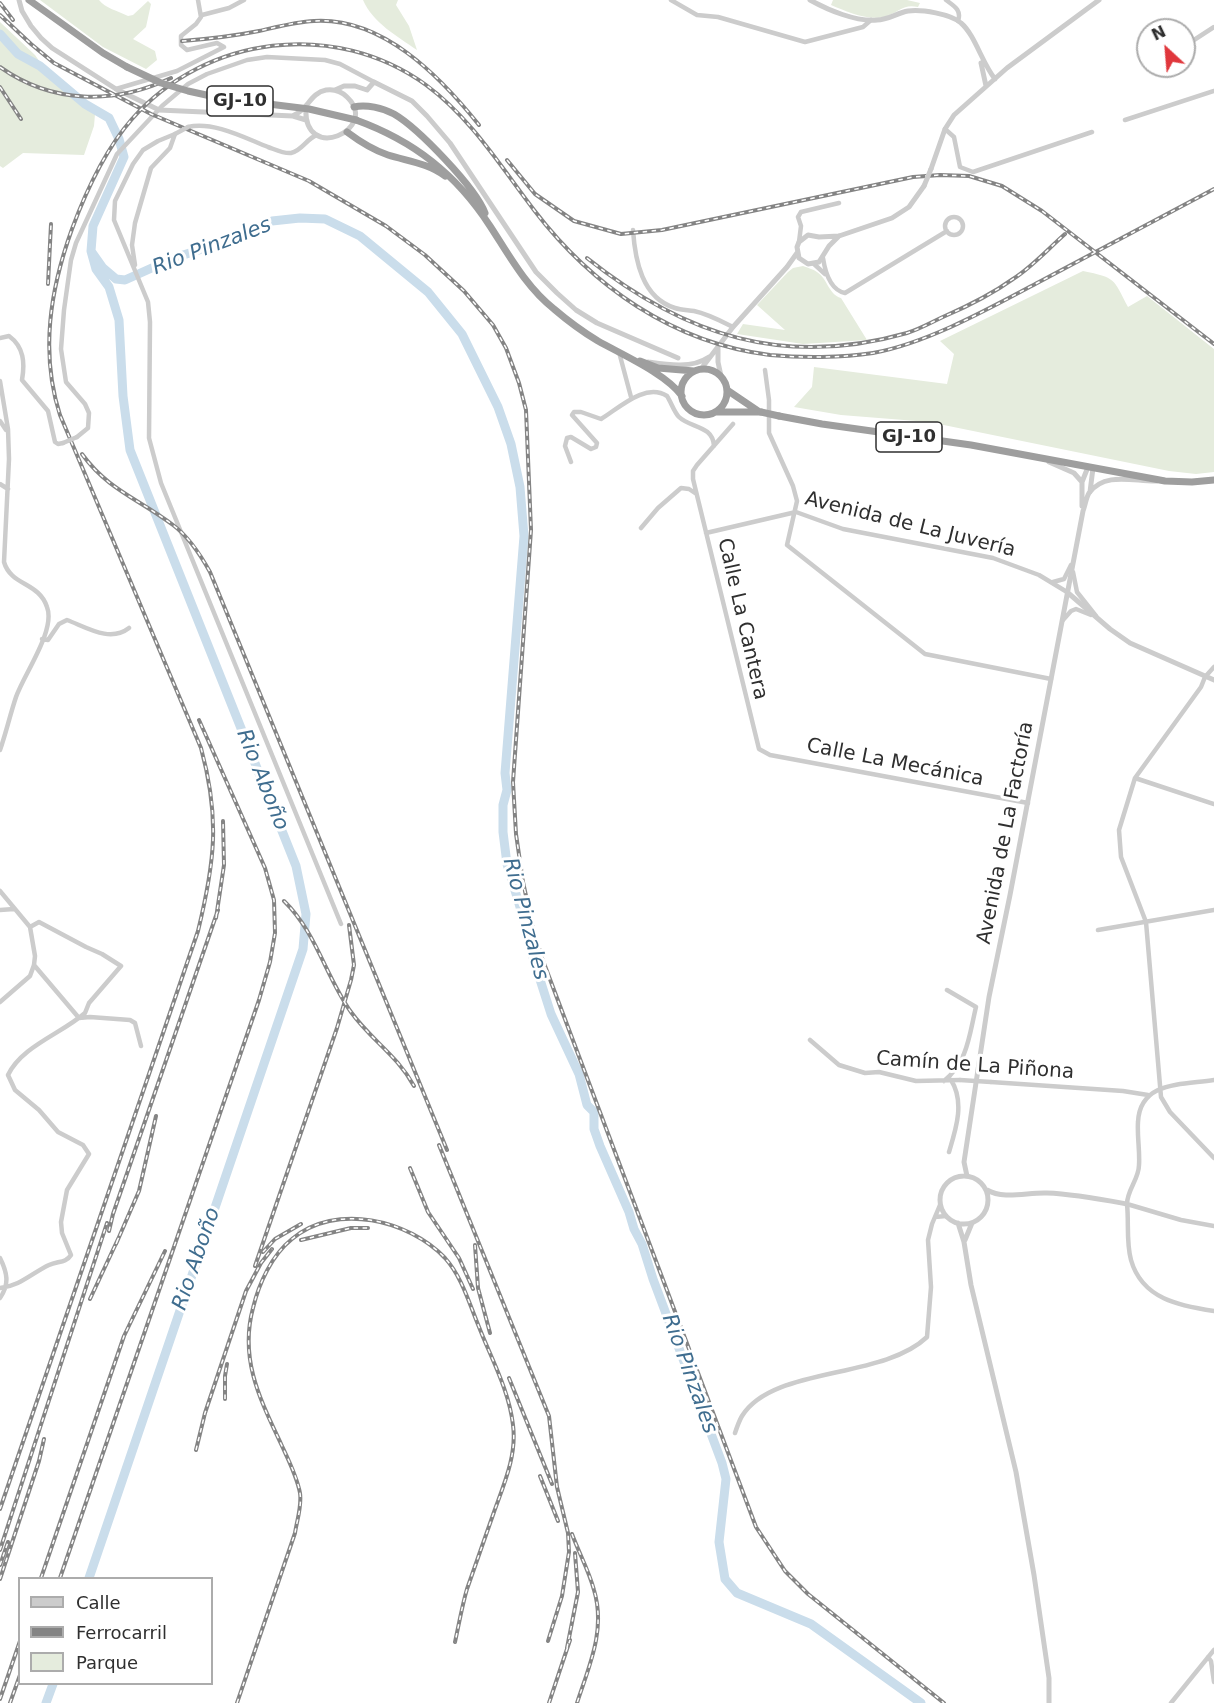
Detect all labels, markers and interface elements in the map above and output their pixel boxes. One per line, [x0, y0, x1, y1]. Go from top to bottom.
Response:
north arrow [1136, 18, 1196, 78]
text: N [1149, 22, 1169, 45]
road number: GJ-10 [207, 86, 273, 116]
water label: Rio Pinzales [149, 213, 275, 281]
road number: GJ-10 [876, 422, 942, 452]
street label: Avenida de La Juvería [802, 487, 1018, 563]
street label: Calle La Cantera [712, 536, 772, 702]
street label: Avenida de La Factoría [973, 720, 1039, 946]
water label: Rio Aboño [230, 726, 294, 834]
street label: Calle La Mecánica [804, 734, 986, 792]
water label: Rio Pinzales [497, 855, 553, 983]
street label: Camín de La Piñona [875, 1047, 1075, 1085]
water label: Rio Aboño [168, 1204, 226, 1314]
water label: Rio Pinzales [656, 1311, 722, 1437]
legend [18, 1577, 213, 1685]
text: Calle [76, 1592, 121, 1613]
text: Ferrocarril [76, 1622, 167, 1643]
text: Parque [76, 1652, 138, 1673]

